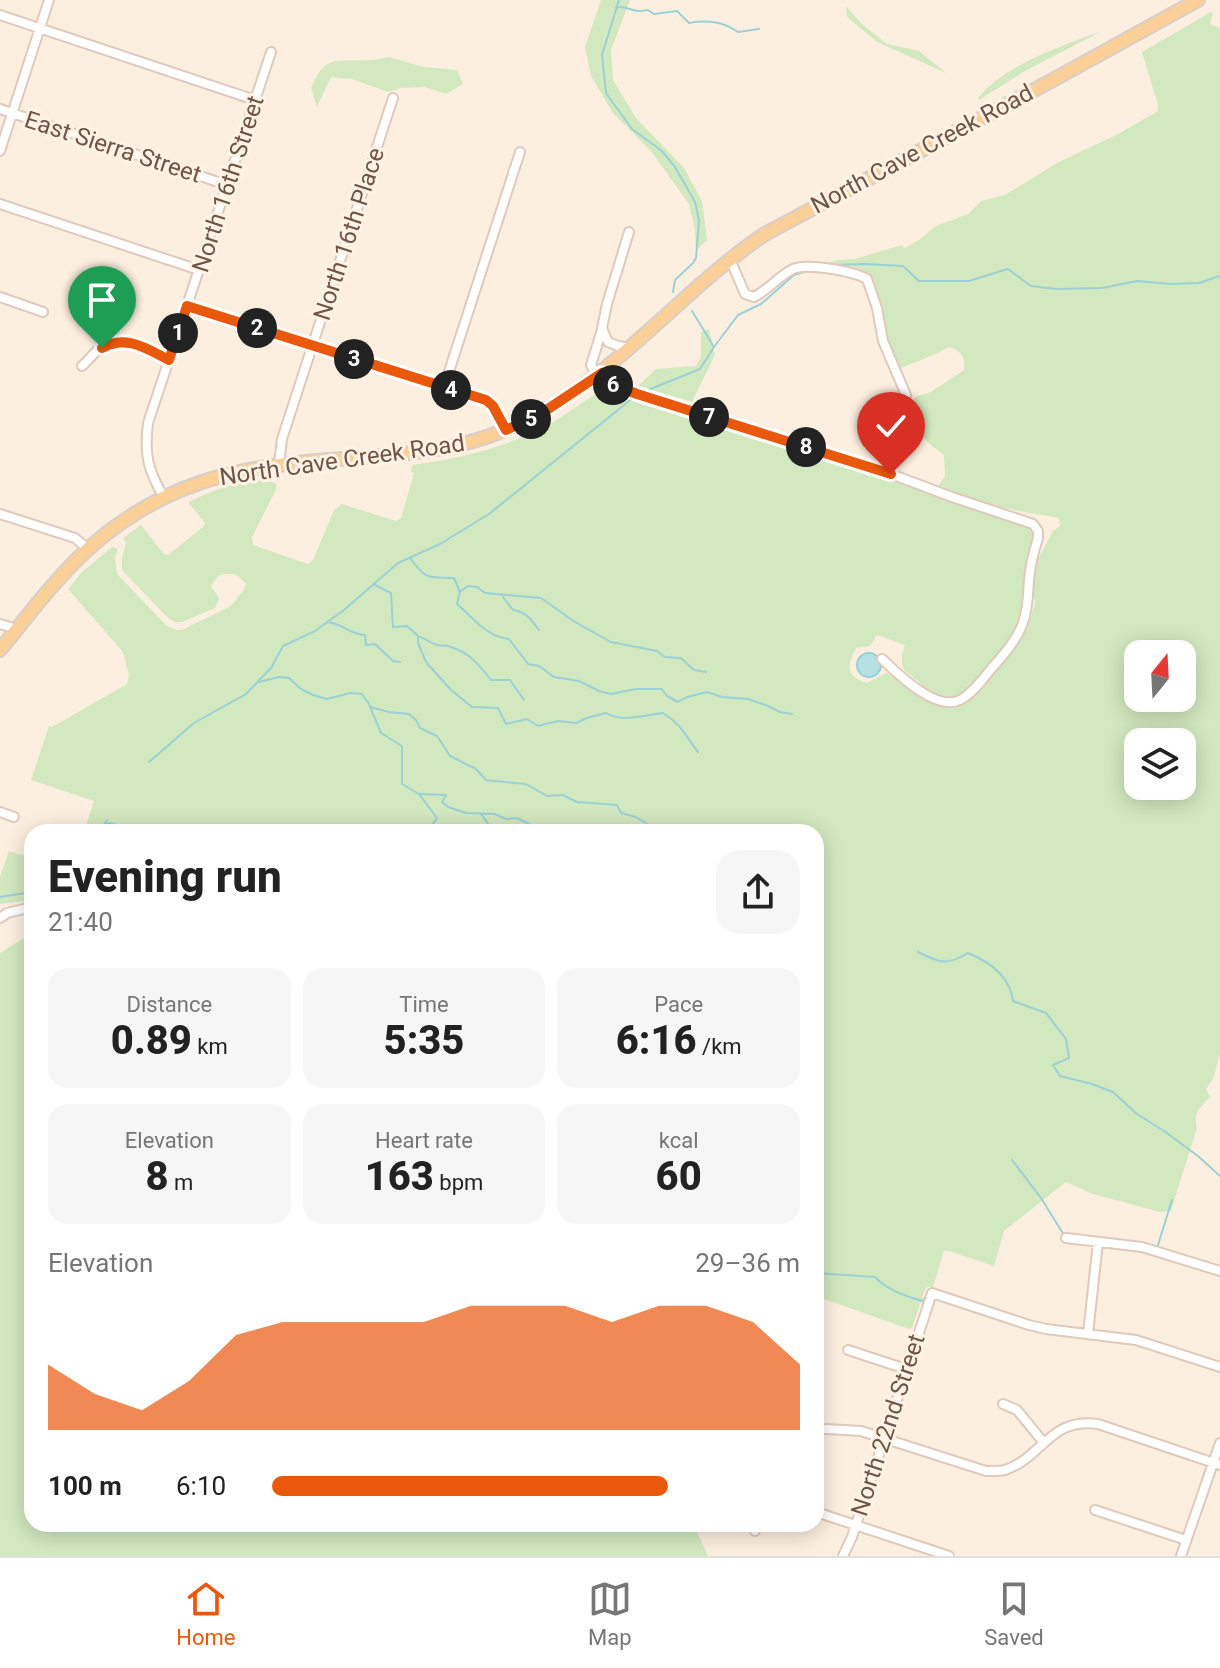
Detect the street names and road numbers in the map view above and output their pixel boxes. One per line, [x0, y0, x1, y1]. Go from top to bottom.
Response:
street label: North Cave Creek Road [806, 79, 1038, 219]
street label: North 16th Street [186, 92, 270, 276]
street label: East Sierra Street [21, 105, 205, 189]
street label: North 16th Place [308, 144, 390, 324]
street label: North Cave Creek Road [218, 429, 466, 491]
street label: North 22nd Street [845, 1330, 931, 1519]

